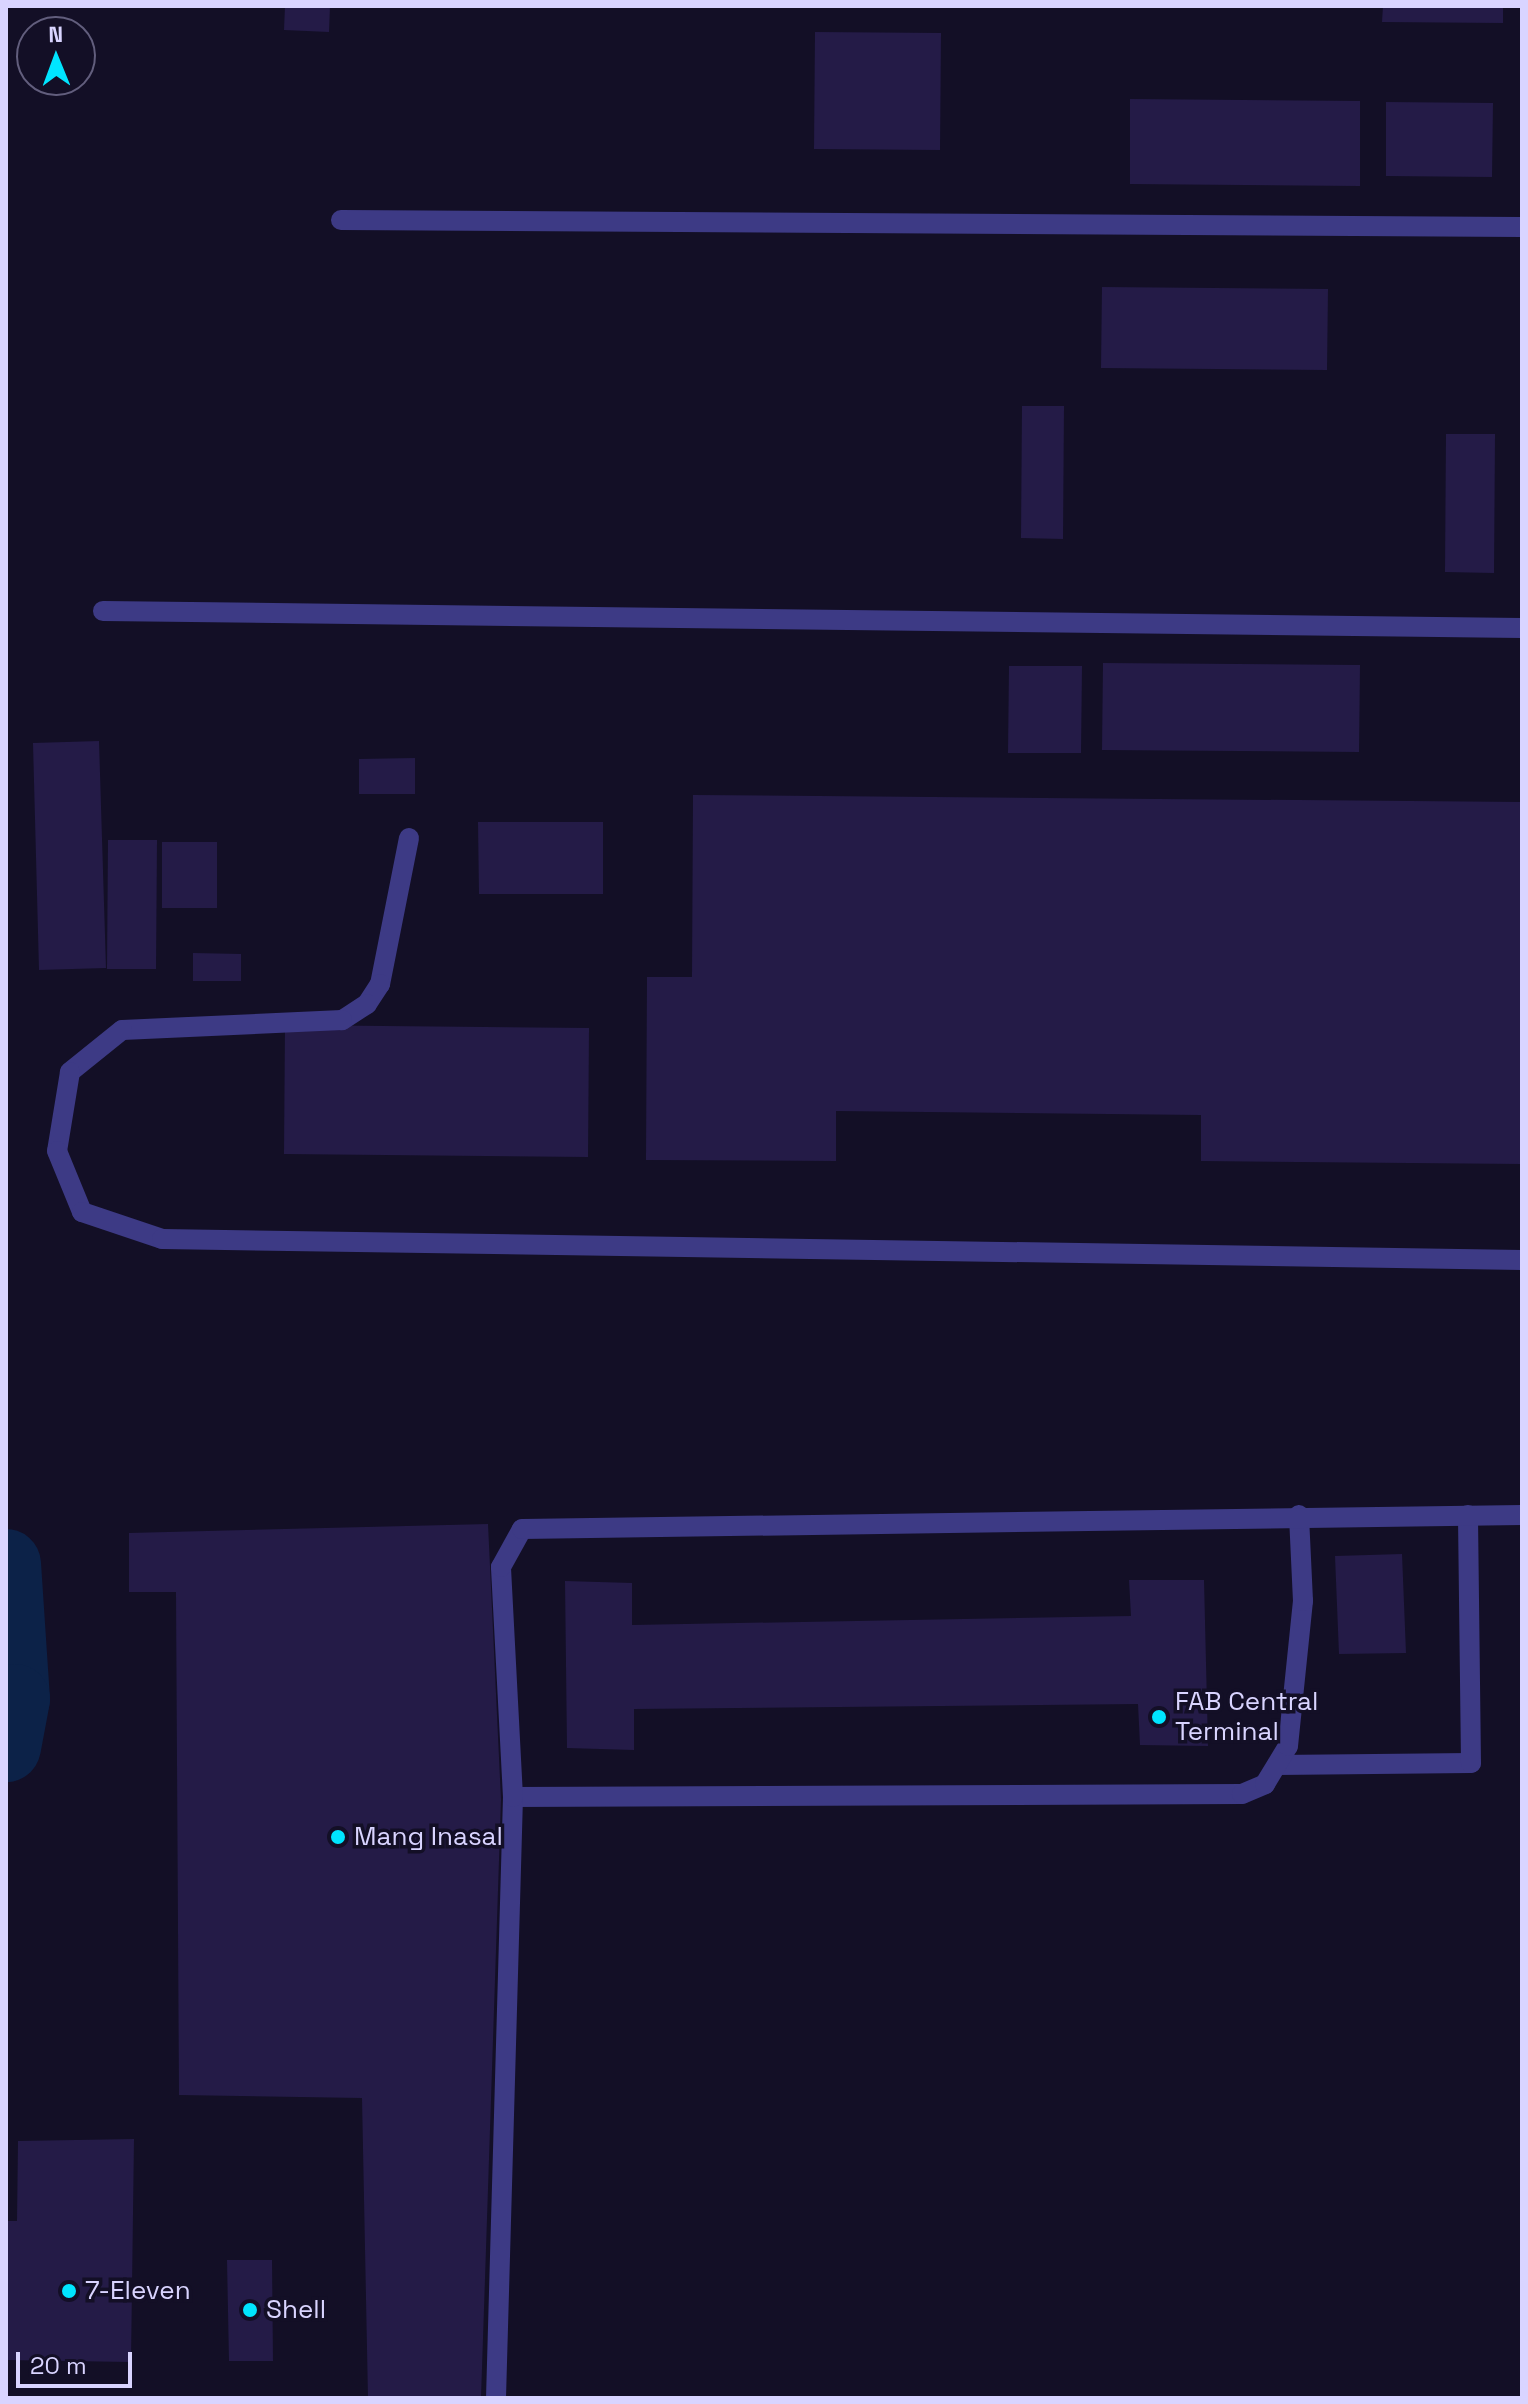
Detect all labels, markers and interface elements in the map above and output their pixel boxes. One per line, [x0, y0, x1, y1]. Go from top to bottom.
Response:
north arrow [16, 16, 96, 96]
text: N [48, 20, 63, 48]
place label: FAB Central Terminal [1175, 1686, 1318, 1748]
marker: FAB Central Terminal [1150, 1708, 1168, 1726]
place label: Mang Inasal [354, 1821, 503, 1853]
marker: Mang Inasal [329, 1828, 347, 1846]
place label: 7-Eleven [85, 2275, 191, 2307]
marker: 7-Eleven [60, 2282, 78, 2300]
place label: Shell [266, 2294, 326, 2326]
marker: Shell [241, 2301, 259, 2319]
scale bar [20, 2336, 136, 2386]
text: 20 m [30, 2350, 87, 2381]

